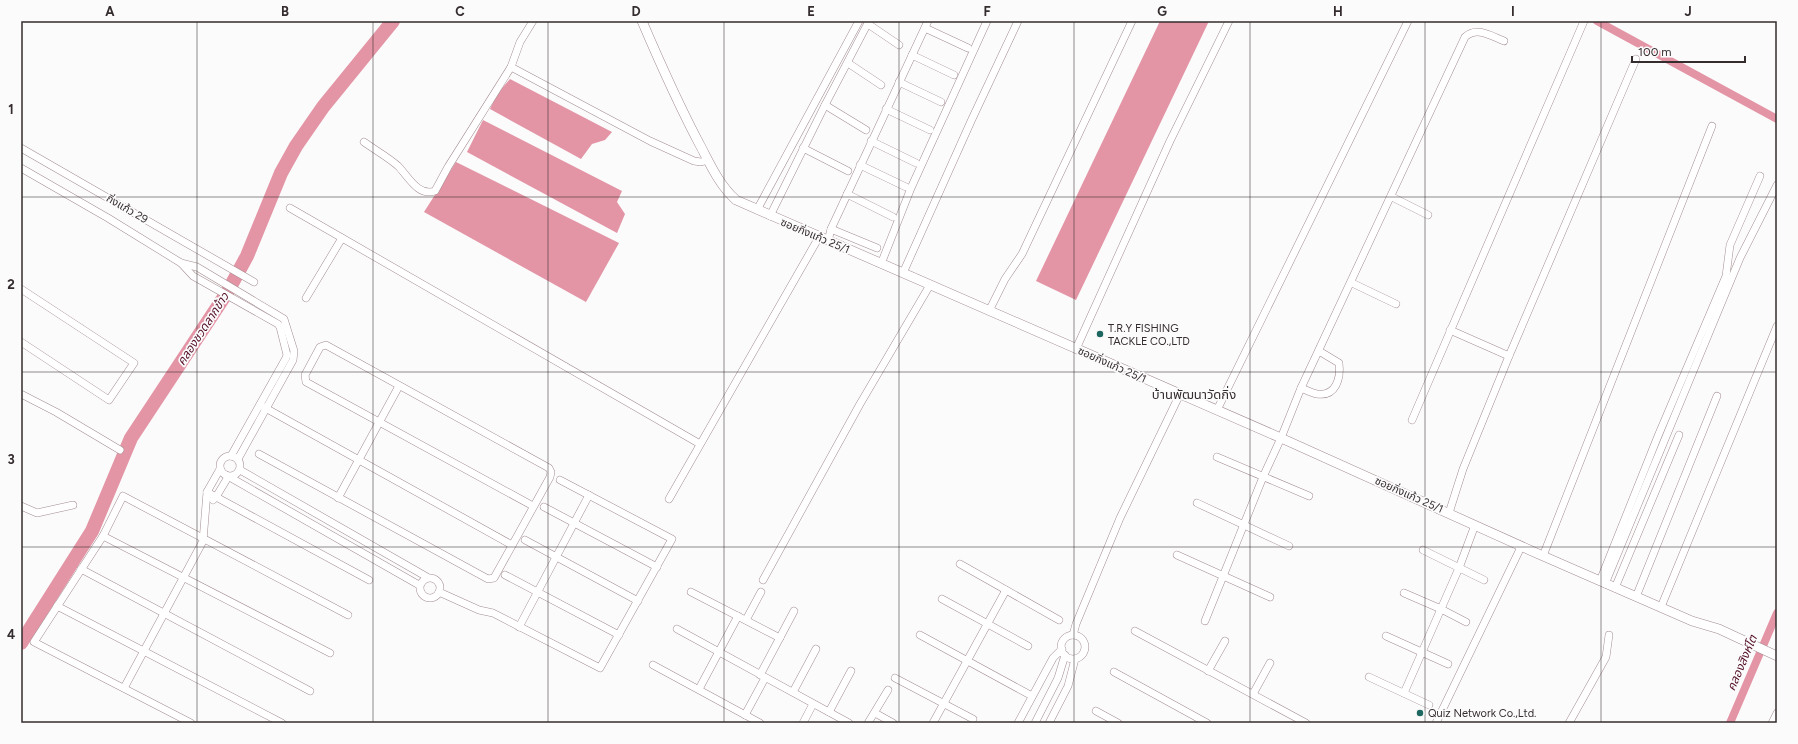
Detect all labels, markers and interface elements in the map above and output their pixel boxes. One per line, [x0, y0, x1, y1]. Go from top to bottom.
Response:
text: A [105, 4, 115, 19]
text: B [281, 4, 289, 19]
text: C [455, 4, 465, 19]
text: D [631, 4, 641, 19]
text: E [807, 4, 815, 19]
text: F [983, 4, 991, 19]
text: G [1157, 4, 1167, 19]
text: H [1333, 4, 1343, 19]
text: I [1511, 4, 1515, 19]
text: J [1684, 4, 1692, 19]
scale bar [1632, 38, 1745, 64]
text: 100 m [1638, 45, 1672, 59]
text: 1 [8, 102, 14, 117]
street label: กิ่งแก้ว 29 [104, 191, 151, 226]
street label: ซอยกิ่งแก้ว 25/1 [779, 214, 852, 256]
text: 2 [7, 277, 15, 292]
water label: คลองชวดลากข้าว [174, 289, 232, 368]
place label: T.R.Y FISHING TACKLE CO.,LTD [1108, 322, 1190, 348]
marker: T.R.Y FISHING TACKLE CO.,LTD [1095, 329, 1105, 339]
street label: ซอยกิ่งแก้ว 25/1 [1076, 343, 1149, 386]
district label: บ้านพัฒนาวัดกิ่ง [1152, 385, 1236, 402]
text: 3 [7, 452, 15, 467]
street label: ซอยกิ่งแก้ว 25/1 [1373, 473, 1446, 516]
text: 4 [7, 627, 15, 642]
water label: คลองสิงห์โต [1724, 632, 1761, 693]
place label: Quiz Network Co.,Ltd. [1428, 707, 1536, 720]
marker: Quiz Network Co.,Ltd. [1415, 708, 1425, 718]

